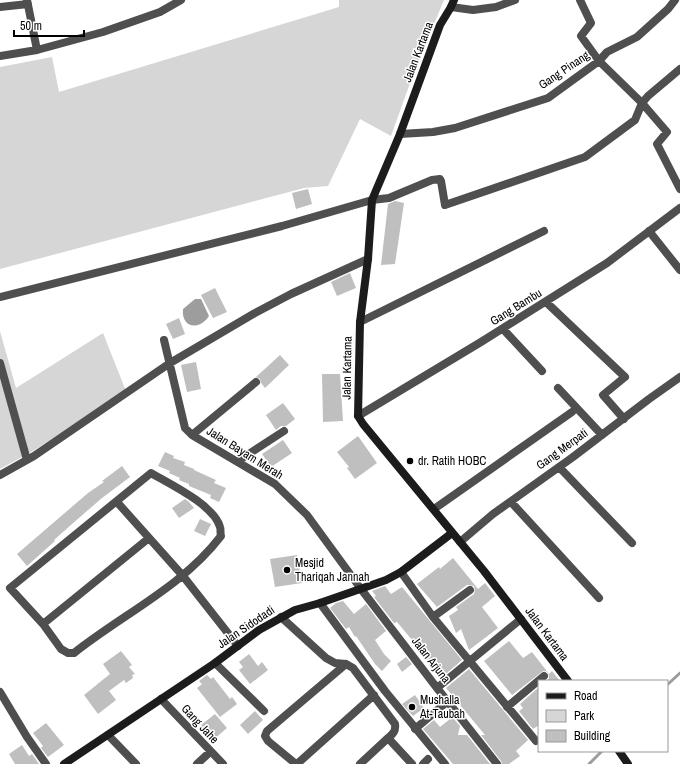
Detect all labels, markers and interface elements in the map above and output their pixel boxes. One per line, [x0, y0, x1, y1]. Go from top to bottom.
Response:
scale bar [14, 12, 84, 38]
text: 50 m [20, 18, 42, 34]
street label: Jalan Kartama [399, 19, 437, 84]
street label: Gang Pinang [535, 47, 593, 93]
street label: Gang Bambu [487, 285, 545, 329]
street label: Jalan Kartama [338, 336, 356, 400]
street label: Jalan Bayam Merah [204, 423, 286, 483]
street label: Gang Merpati [533, 425, 591, 473]
place label: dr. Ratih HOBC [418, 453, 486, 469]
marker: dr. Ratih HOBC [405, 456, 415, 466]
place label: Mesjid Thariqah Jannah [295, 555, 369, 585]
marker: Mesjid Thariqah Jannah [282, 565, 292, 575]
street label: Jalan Sidodadi [214, 602, 278, 652]
street label: Jalan Kartama [522, 604, 573, 665]
street label: Jalan Arjuna [408, 634, 454, 687]
legend [538, 680, 668, 752]
text: Road [574, 688, 598, 704]
place label: Mushalla At-Taubah [419, 692, 465, 722]
street label: Gang Jahe [178, 701, 222, 747]
marker: Mushalla At-Taubah [407, 702, 417, 712]
text: Park [574, 708, 594, 724]
text: Building [574, 728, 611, 744]

